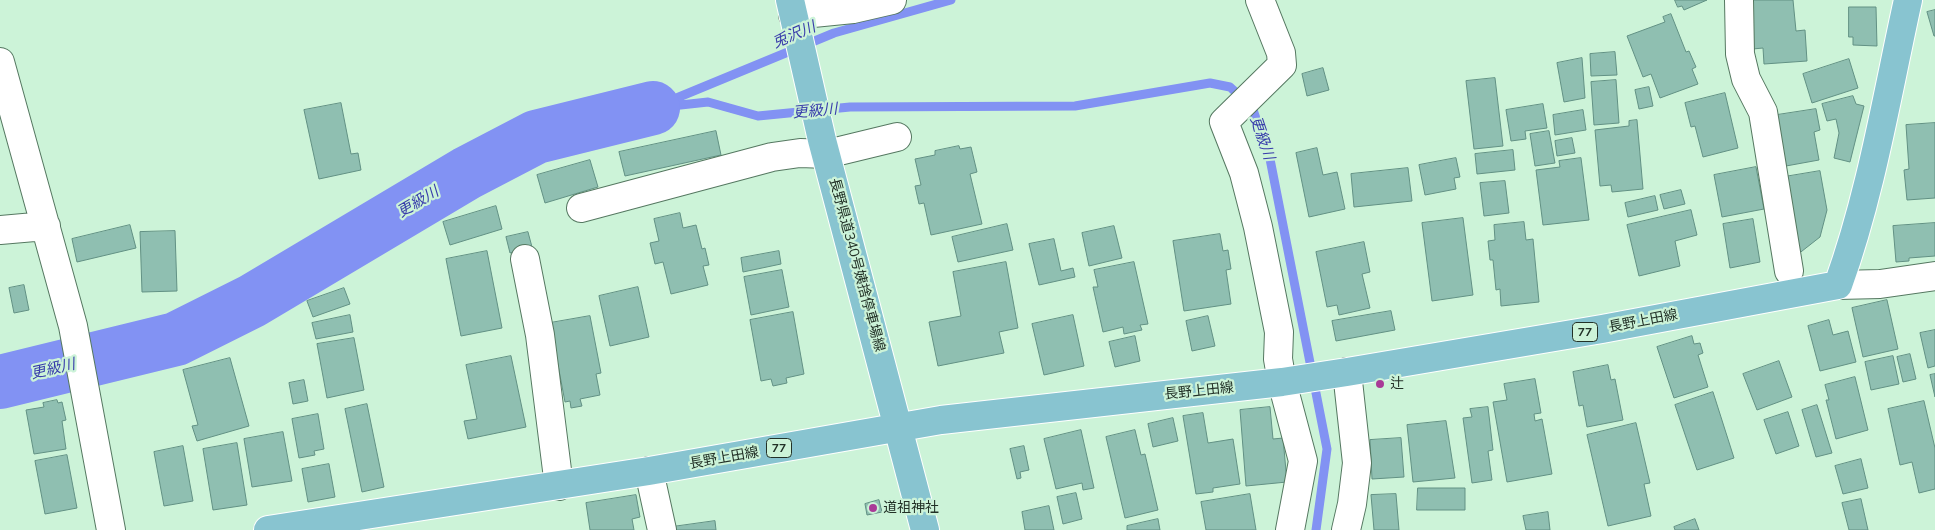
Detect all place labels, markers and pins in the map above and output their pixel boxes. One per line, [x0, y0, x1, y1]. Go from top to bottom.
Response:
place label: 辻 [1390, 376, 1404, 392]
marker: 辻 [1374, 378, 1386, 390]
place label: 道祖神社 [883, 500, 939, 516]
marker: 道祖神社 [867, 502, 879, 514]

